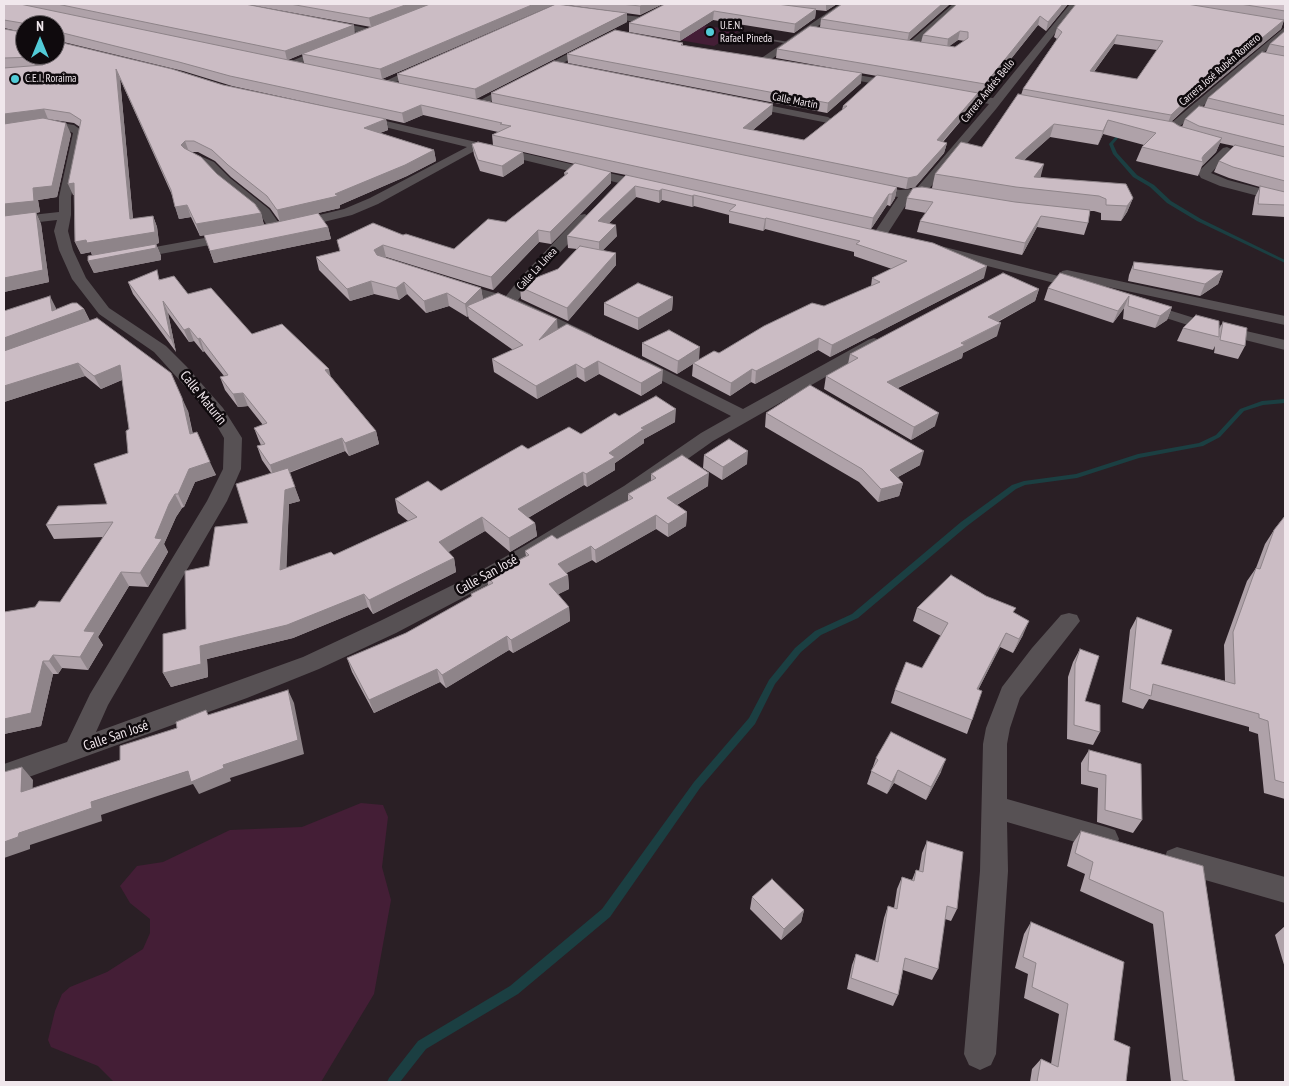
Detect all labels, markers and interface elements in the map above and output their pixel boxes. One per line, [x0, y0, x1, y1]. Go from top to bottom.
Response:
north arrow [15, 15, 65, 65]
text: N [36, 17, 44, 35]
place label: U.E.N. Rafael Pineda [720, 19, 772, 45]
marker: U.E.N. Rafael Pineda [704, 26, 716, 38]
street label: Carrera José Rubén Romero [1177, 31, 1263, 109]
street label: Carrera Andrés Bello [958, 57, 1018, 125]
place label: C.E.I. Roraima [25, 72, 76, 86]
marker: C.E.I. Roraima [9, 73, 21, 85]
street label: Calle Martín [771, 90, 819, 112]
street label: Calle La Línea [514, 245, 560, 293]
street label: Calle Maturín [176, 368, 230, 428]
street label: Calle San José [453, 551, 521, 599]
street label: Calle San José [81, 717, 151, 755]

